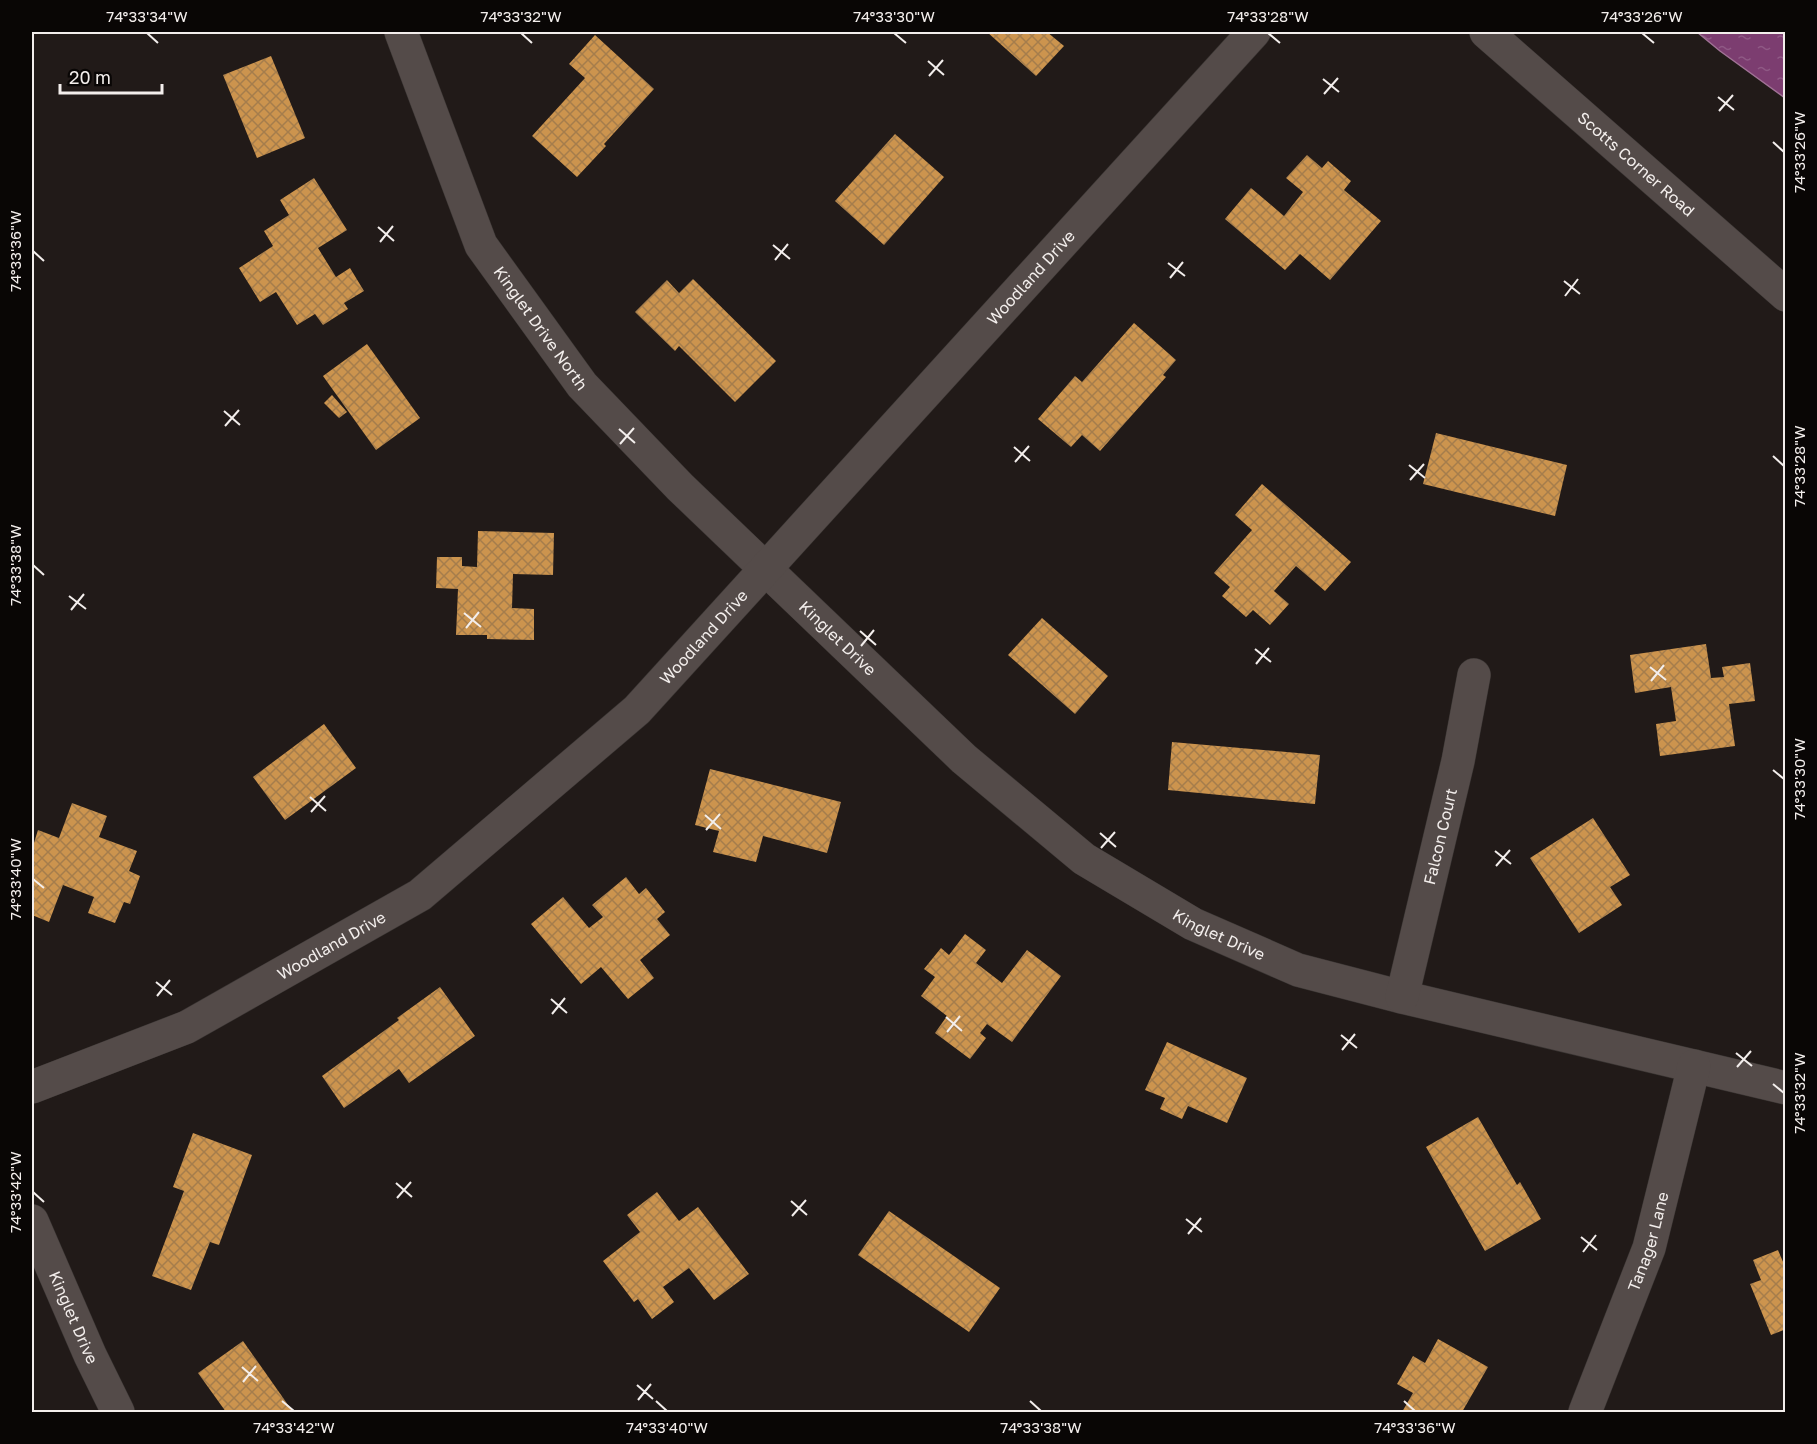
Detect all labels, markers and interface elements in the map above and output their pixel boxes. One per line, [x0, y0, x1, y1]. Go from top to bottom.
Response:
text: 74°33'34"W [106, 7, 188, 25]
text: 74°33'32"W [480, 7, 562, 25]
text: 74°33'30"W [853, 7, 935, 25]
text: 74°33'28"W [1227, 7, 1309, 25]
text: 74°33'26"W [1601, 7, 1683, 25]
scale bar [60, 57, 162, 95]
text: 20 m [69, 66, 111, 88]
street label: Scotts Corner Road [1574, 107, 1699, 221]
text: 74°33'26"W [1790, 111, 1808, 193]
text: 74°33'36"W [6, 210, 24, 292]
street label: Woodland Drive [982, 226, 1079, 329]
street label: Kinglet Drive North [490, 262, 592, 394]
text: 74°33'28"W [1790, 425, 1808, 507]
text: 74°33'38"W [6, 524, 24, 606]
street label: Woodland Drive [655, 585, 752, 688]
street label: Kinglet Drive [795, 596, 881, 680]
text: 74°33'30"W [1790, 738, 1808, 820]
street label: Falcon Court [1419, 786, 1461, 887]
text: 74°33'40"W [6, 838, 24, 920]
street label: Kinglet Drive [1169, 904, 1268, 964]
street label: Woodland Drive [274, 907, 389, 984]
text: 74°33'32"W [1790, 1052, 1808, 1134]
text: 74°33'42"W [6, 1151, 24, 1233]
street label: Tanager Lane [1623, 1190, 1673, 1294]
street label: Kinglet Drive [45, 1268, 103, 1367]
text: 74°33'42"W [253, 1418, 335, 1436]
text: 74°33'40"W [626, 1418, 708, 1436]
text: 74°33'38"W [1000, 1418, 1082, 1436]
text: 74°33'36"W [1374, 1418, 1456, 1436]

